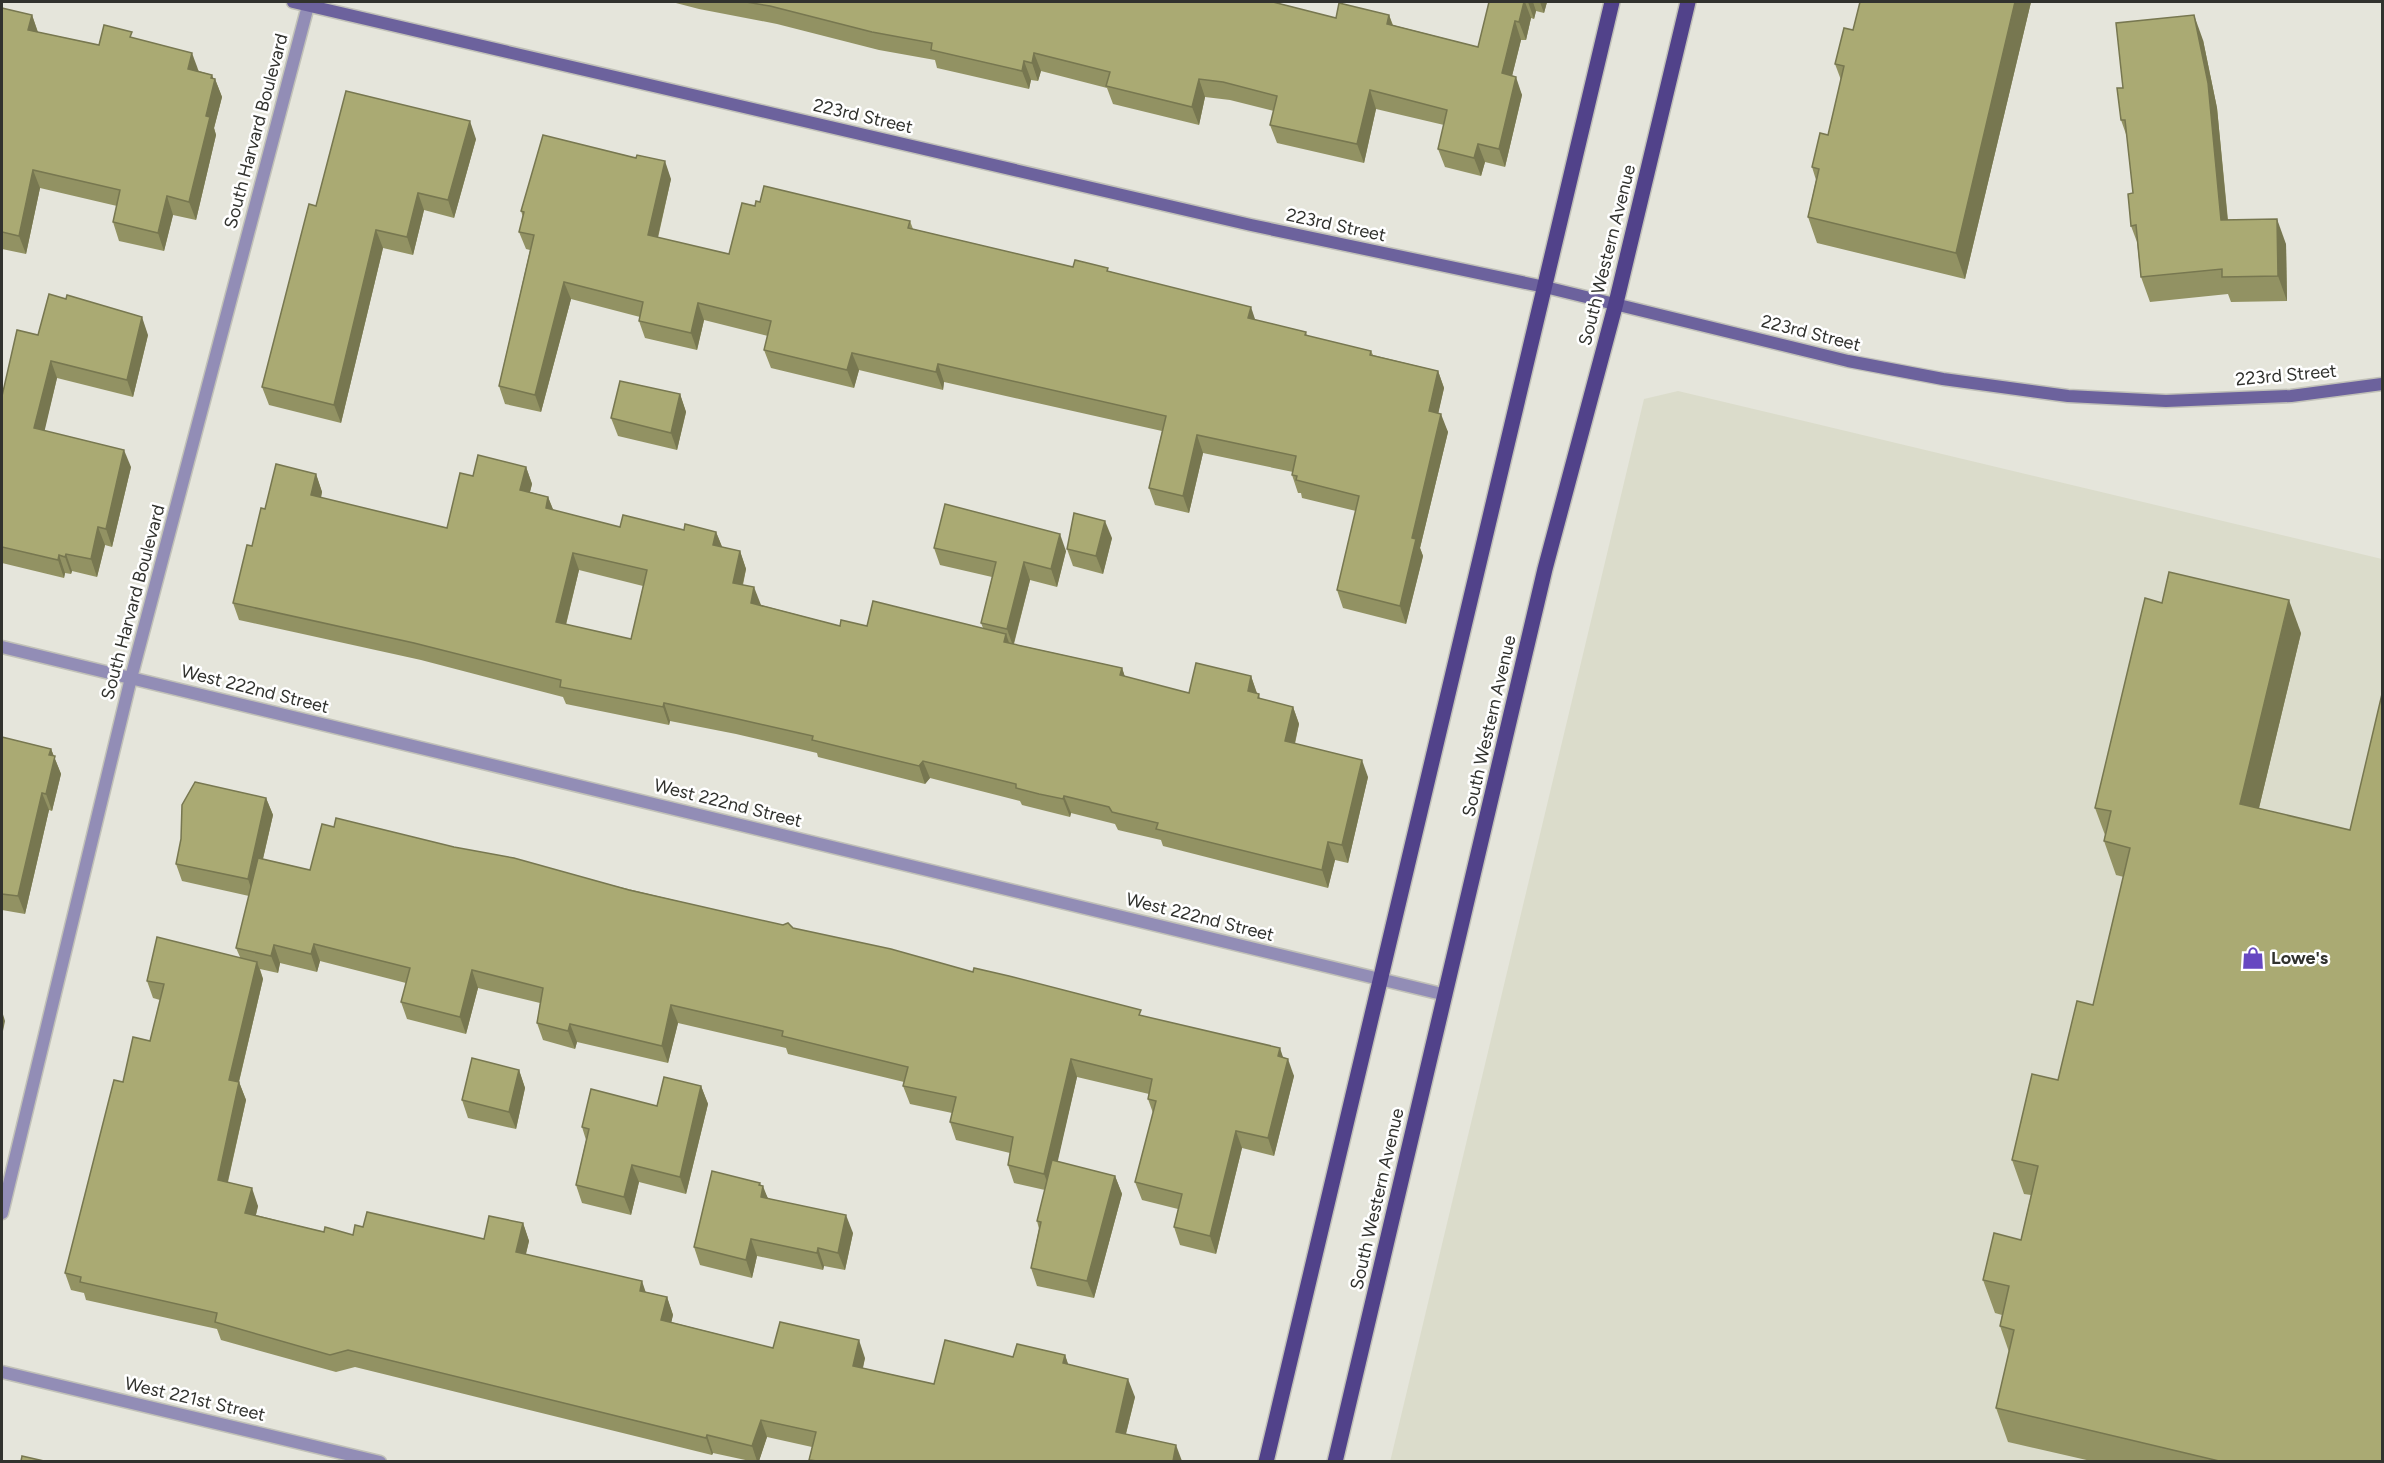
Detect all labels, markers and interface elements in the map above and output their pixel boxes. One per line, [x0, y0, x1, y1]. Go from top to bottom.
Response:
street label: South Harvard Boulevard [219, 31, 293, 231]
street label: 223rd Street [811, 94, 915, 138]
street label: South Western Avenue [1574, 162, 1640, 348]
street label: 223rd Street [1284, 204, 1388, 246]
street label: 223rd Street [1759, 310, 1863, 356]
street label: 223rd Street [2235, 360, 2338, 390]
street label: South Harvard Boulevard [96, 502, 170, 702]
street label: South Western Avenue [1457, 633, 1521, 819]
street label: West 222nd Street [179, 660, 331, 718]
street label: West 222nd Street [652, 774, 804, 832]
street label: West 222nd Street [1124, 888, 1276, 946]
shop icon: Lowe's [2240, 945, 2266, 971]
place label: Lowe's [2271, 947, 2329, 969]
street label: South Western Avenue [1345, 1106, 1409, 1292]
street label: West 221st Street [123, 1372, 268, 1426]

